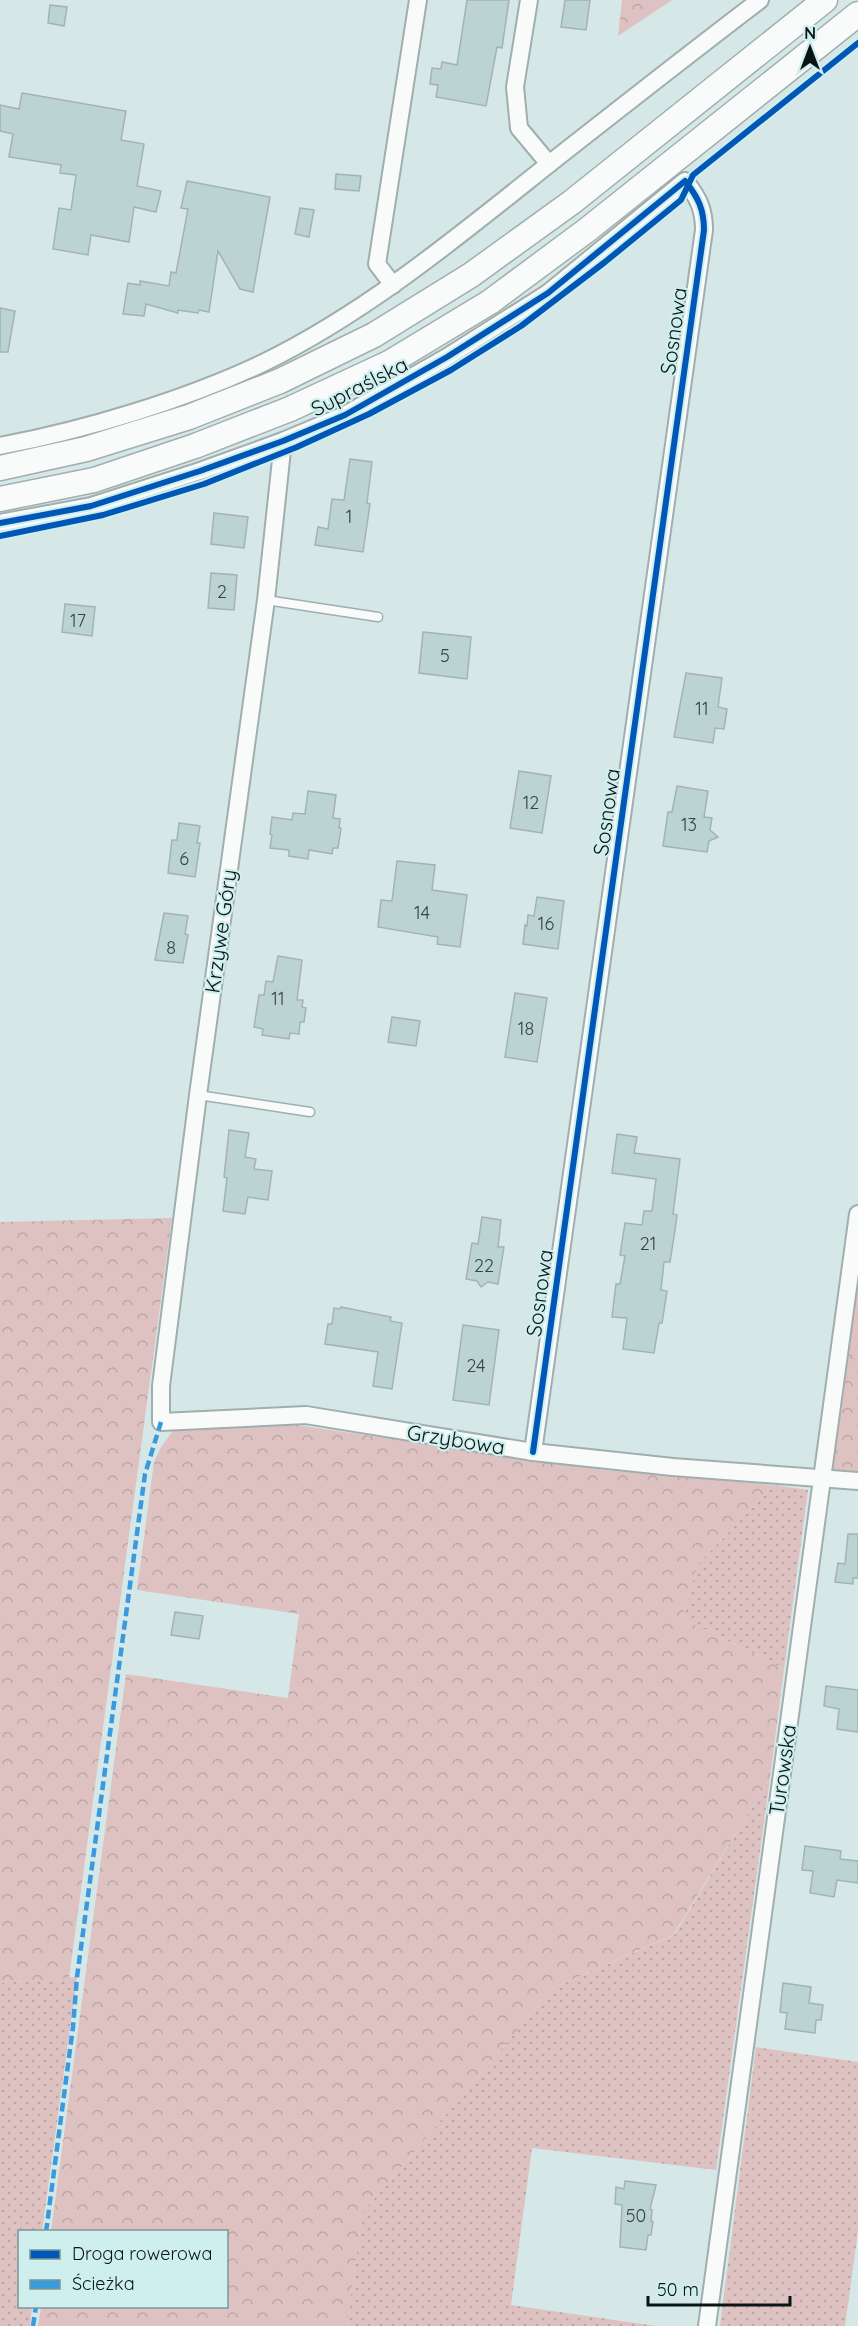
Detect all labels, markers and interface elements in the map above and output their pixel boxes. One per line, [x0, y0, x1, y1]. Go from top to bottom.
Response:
north arrow [780, 18, 840, 78]
text: N [804, 23, 816, 43]
street label: Sosnowa [654, 286, 692, 376]
street label: Supraślska [306, 350, 412, 422]
house number: 1 [346, 505, 352, 528]
house number: 2 [217, 580, 227, 603]
house number: 17 [70, 609, 86, 632]
house number: 5 [440, 644, 450, 667]
house number: 11 [695, 697, 709, 720]
street label: Sosnowa [587, 767, 625, 857]
house number: 12 [523, 791, 539, 814]
house number: 13 [681, 813, 697, 836]
house number: 6 [179, 847, 189, 870]
street label: Krzywe Góry [198, 867, 242, 995]
house number: 14 [414, 901, 430, 924]
house number: 16 [538, 912, 554, 935]
house number: 8 [166, 936, 176, 959]
house number: 11 [271, 987, 285, 1010]
house number: 18 [518, 1017, 534, 1040]
house number: 21 [640, 1232, 656, 1255]
street label: Sosnowa [520, 1248, 558, 1338]
house number: 22 [474, 1254, 494, 1277]
house number: 24 [466, 1354, 486, 1377]
street label: Grzybowa [405, 1418, 507, 1460]
street label: Turowska [763, 1723, 801, 1817]
house number: 50 [626, 2204, 646, 2227]
legend [18, 2230, 228, 2308]
text: Droga rowerowa [72, 2242, 212, 2265]
scale bar [648, 2269, 790, 2307]
text: Ścieżka [72, 2272, 135, 2295]
text: 50 m [657, 2278, 699, 2301]

